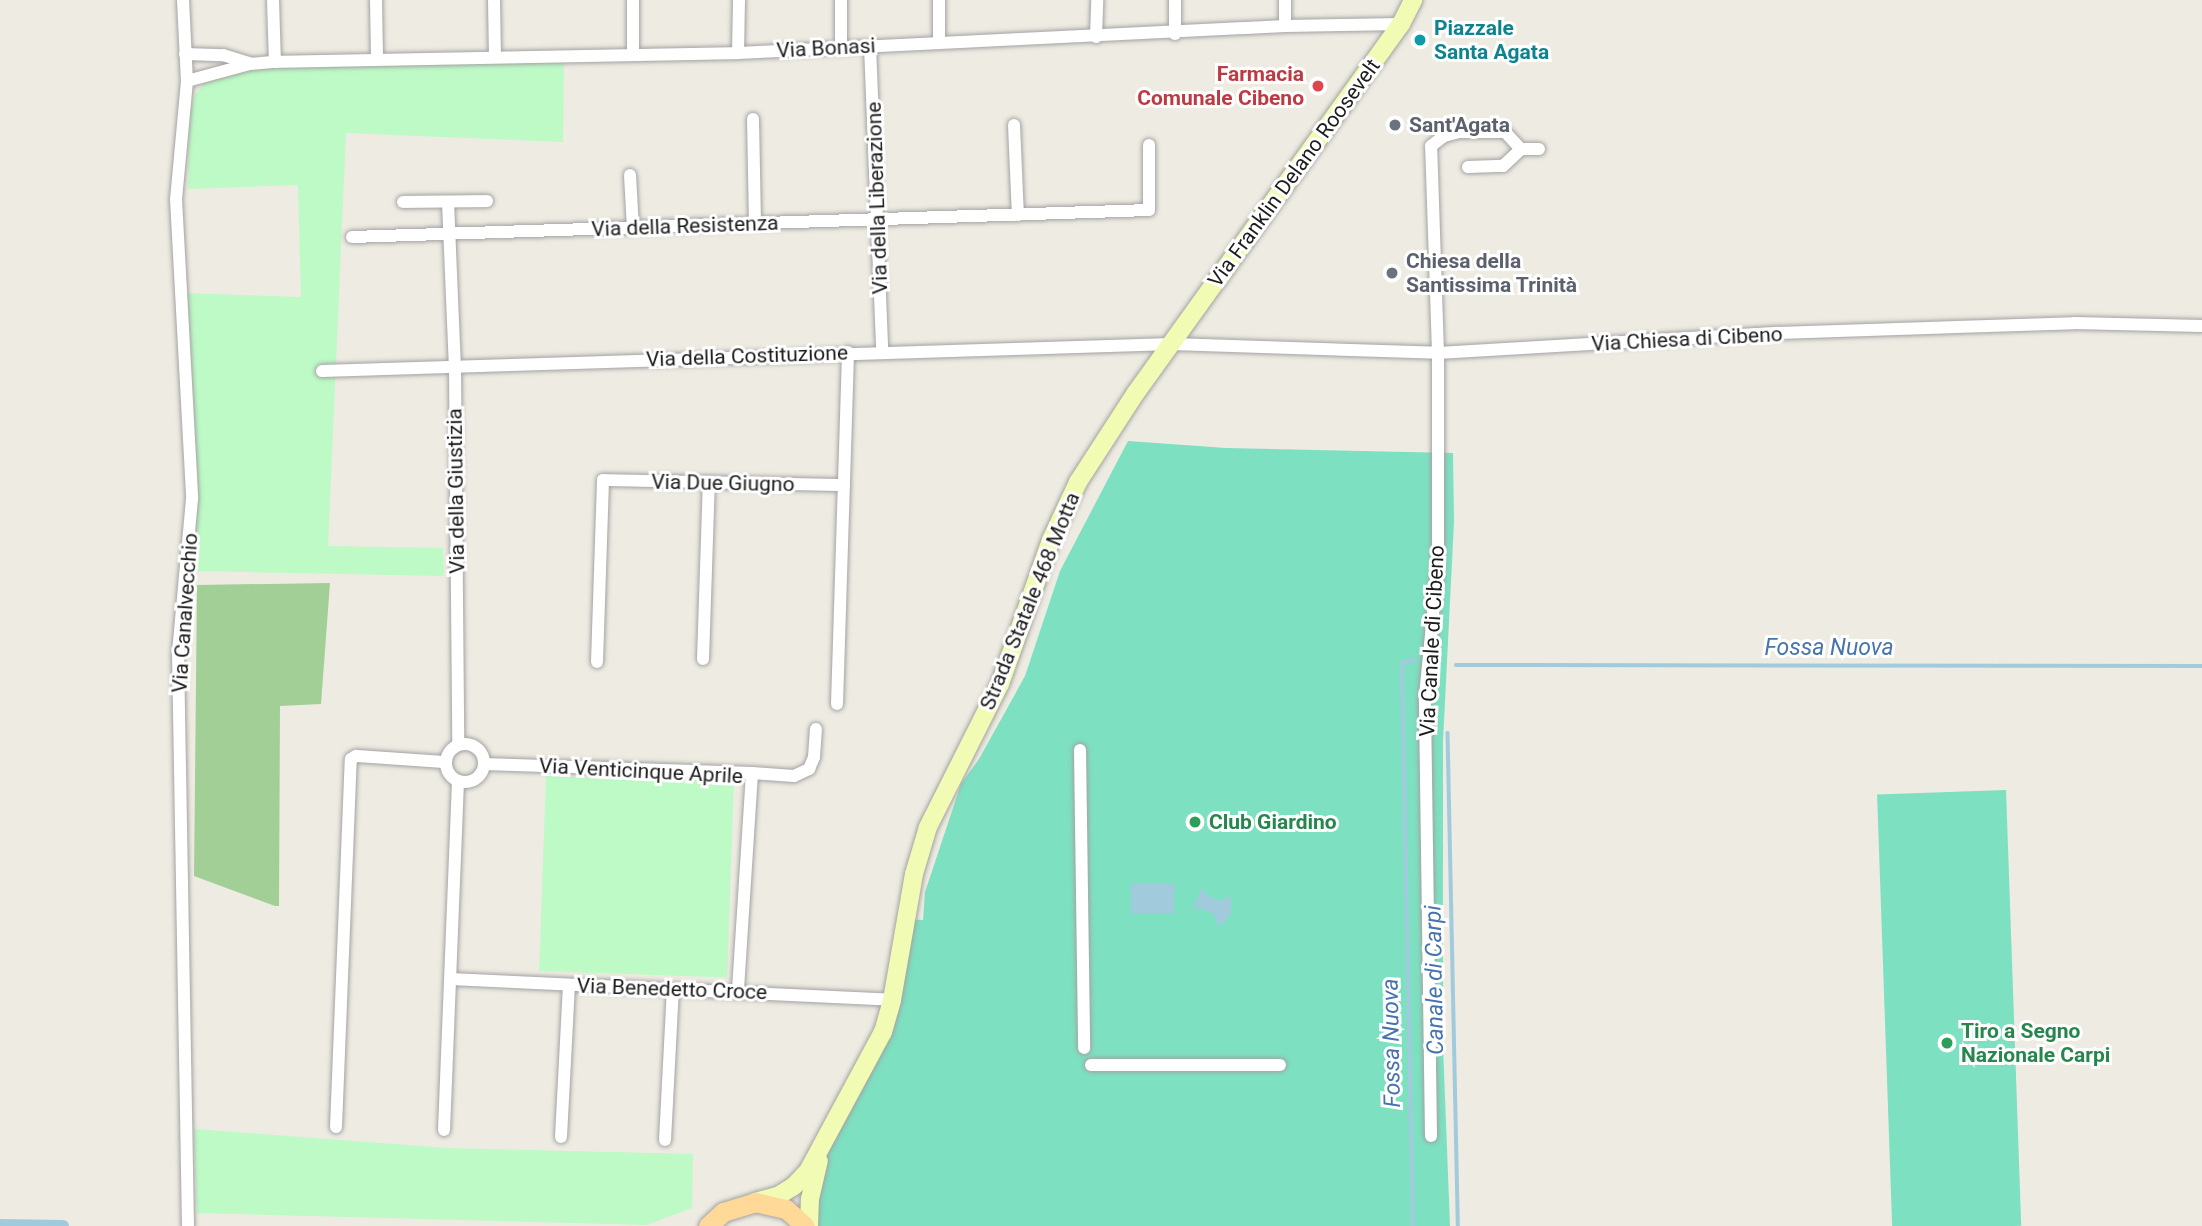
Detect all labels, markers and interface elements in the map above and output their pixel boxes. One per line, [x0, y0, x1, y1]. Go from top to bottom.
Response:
place label: Piazzale Santa Agata [1434, 15, 1549, 65]
marker: Piazzale Santa Agata [1412, 32, 1428, 48]
street label: Via Bonasi [776, 33, 876, 63]
street label: Via Franklin Delano Roosevelt [1203, 54, 1385, 292]
place label: Farmacia Comunale Cibeno [1137, 61, 1304, 111]
marker: Farmacia Comunale Cibeno [1310, 78, 1326, 94]
street label: Via della Liberazione [861, 101, 893, 295]
place label: Sant'Agata [1409, 112, 1510, 138]
marker: Sant'Agata [1387, 117, 1403, 133]
street label: Via della Resistenza [591, 210, 779, 242]
place label: Chiesa della Santissima Trinità [1406, 248, 1578, 298]
marker: Chiesa della Santissima Trinità [1384, 265, 1400, 281]
street label: Via Chiesa di Cibeno [1591, 321, 1783, 357]
street label: Via della Costituzione [646, 340, 848, 372]
street label: Via della Giustizia [442, 408, 470, 574]
street label: Via Due Giugno [651, 469, 795, 497]
street label: Strada Statale 468 Motta [975, 488, 1085, 714]
street label: Via Canalvecchio [167, 532, 203, 694]
street label: Via Canale di Cibeno [1414, 544, 1450, 738]
water label: Fossa Nuova [1764, 634, 1894, 662]
street label: Via Venticinque Aprile [538, 753, 744, 789]
place label: Club Giardino [1209, 809, 1337, 835]
marker: Club Giardino [1187, 814, 1203, 830]
water label: Canale di Carpi [1420, 905, 1450, 1055]
street label: Via Benedetto Croce [576, 973, 768, 1005]
water label: Fossa Nuova [1377, 978, 1407, 1108]
place label: Tiro a Segno Nazionale Carpi [1961, 1018, 2110, 1068]
marker: Tiro a Segno Nazionale Carpi [1939, 1035, 1955, 1051]

